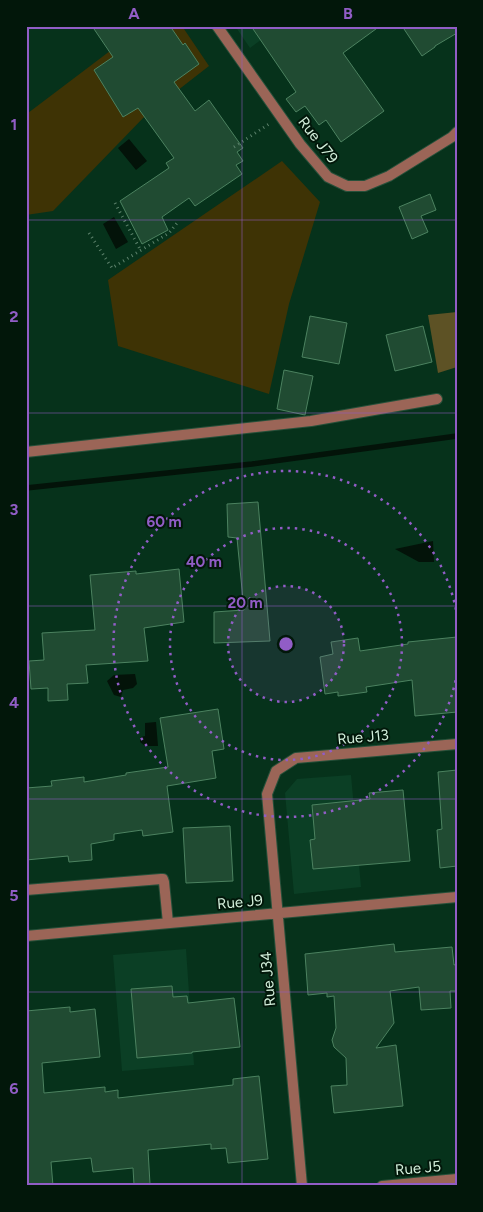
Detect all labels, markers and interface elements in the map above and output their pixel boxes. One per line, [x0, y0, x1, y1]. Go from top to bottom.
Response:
text: A [128, 4, 140, 23]
text: B [343, 4, 353, 23]
street label: Rue J79 [294, 113, 342, 167]
text: 1 [11, 115, 17, 134]
text: 2 [9, 307, 19, 326]
text: 3 [10, 500, 19, 519]
text: 60 m [146, 513, 182, 531]
text: 40 m [186, 553, 222, 571]
text: 20 m [227, 594, 263, 612]
centre of rings [277, 635, 295, 653]
text: 4 [9, 693, 19, 712]
street label: Rue J13 [336, 726, 390, 748]
text: 5 [9, 886, 19, 905]
street label: Rue J9 [216, 891, 264, 913]
street label: Rue J34 [257, 951, 279, 1007]
text: 6 [9, 1079, 19, 1098]
street label: Rue J5 [394, 1157, 442, 1179]

